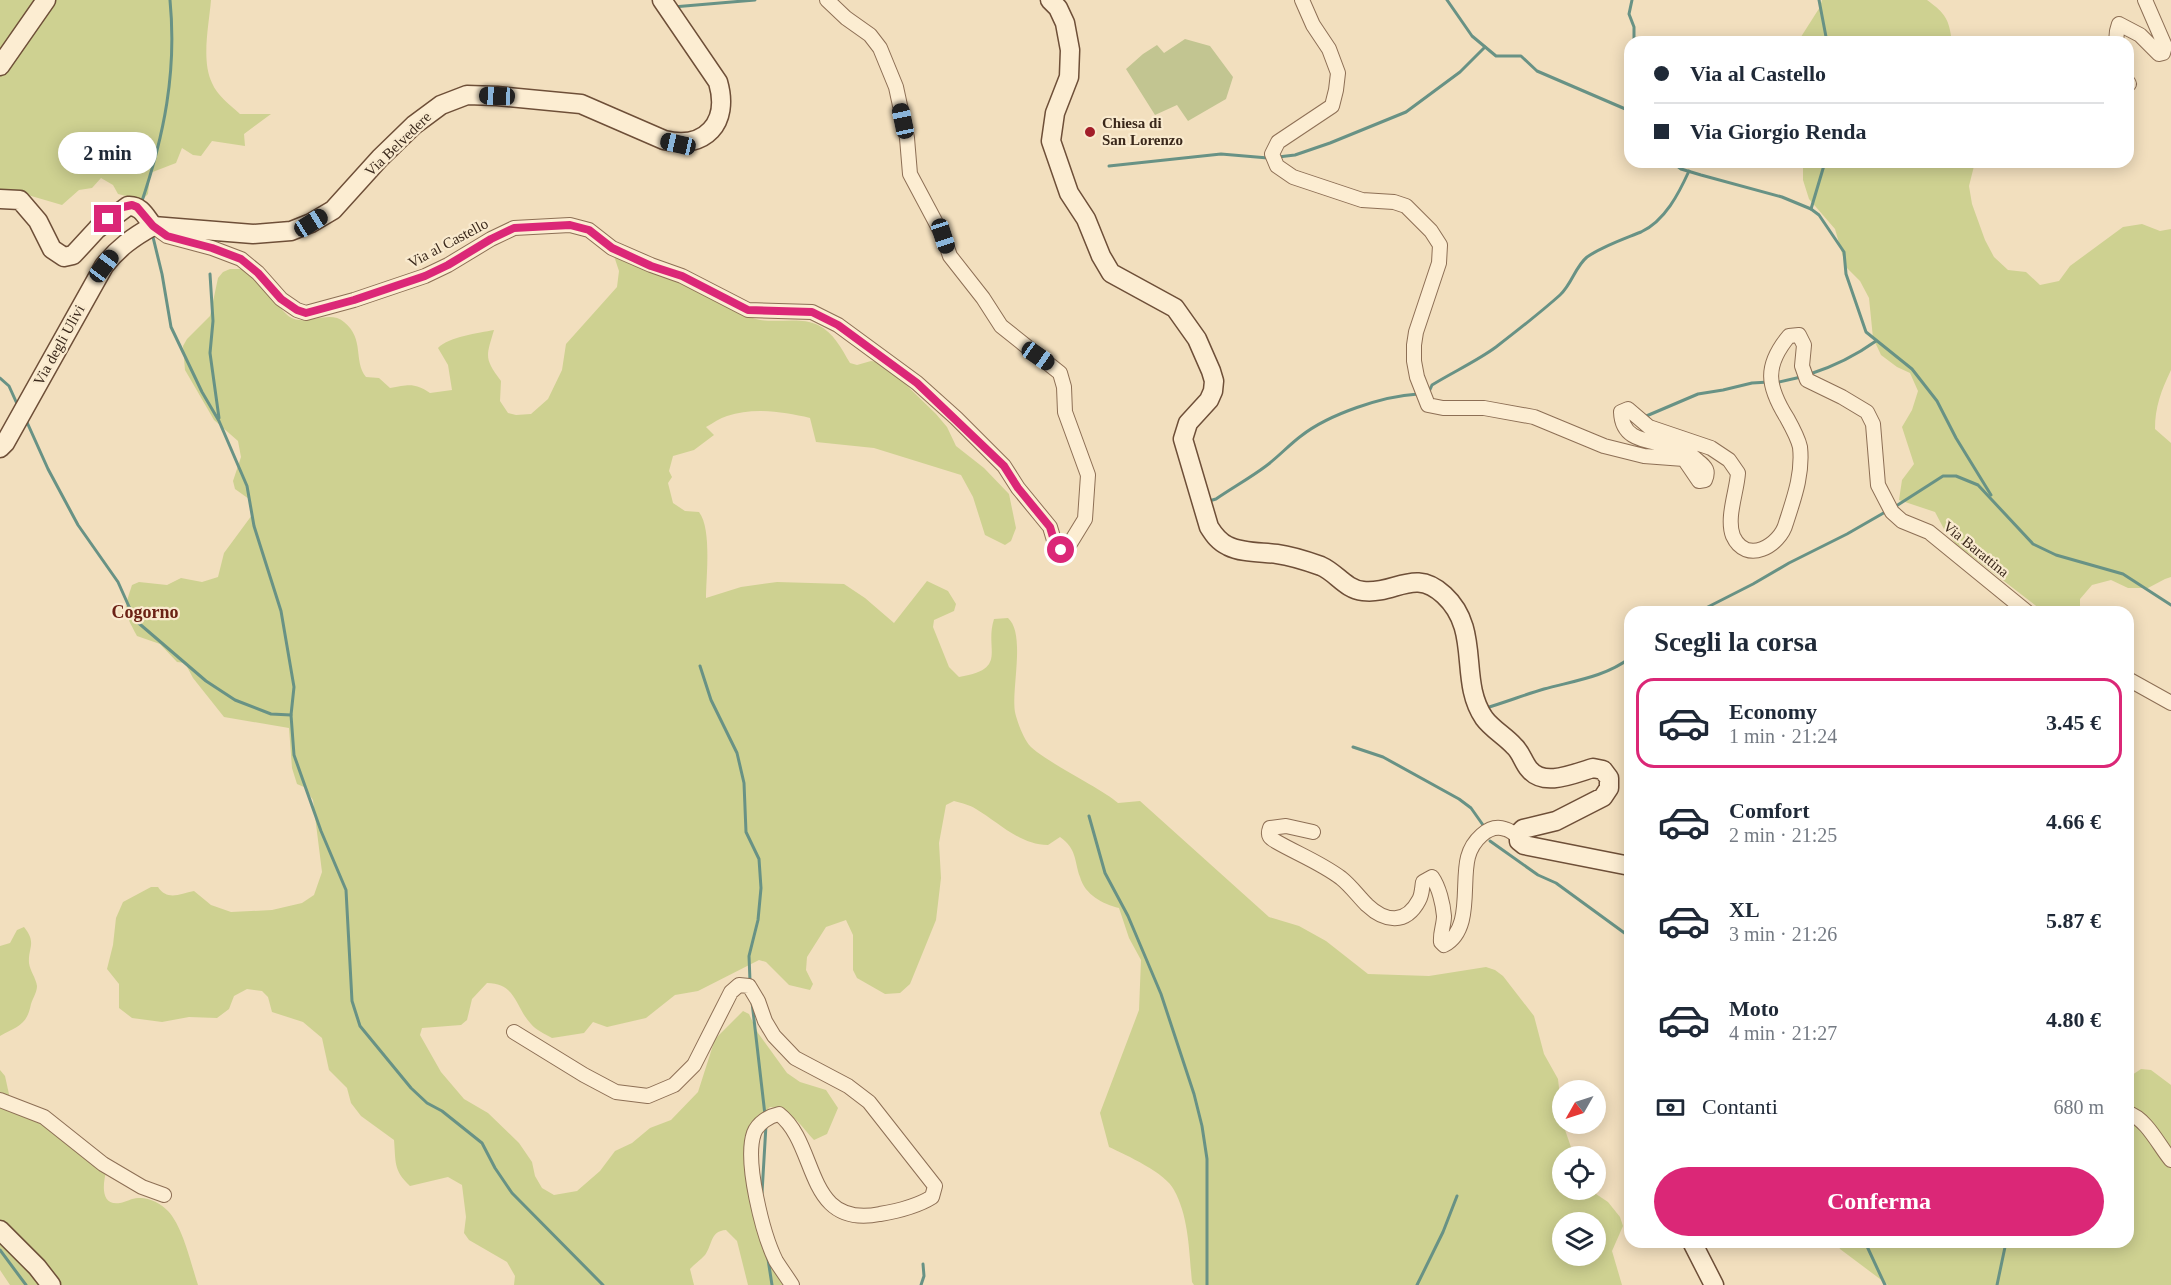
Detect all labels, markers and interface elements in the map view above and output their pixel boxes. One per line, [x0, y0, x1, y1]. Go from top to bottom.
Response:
text: Via al Castello [1690, 61, 1826, 86]
car [479, 86, 515, 106]
car [890, 102, 916, 140]
street label: Via Belvedere [362, 108, 434, 179]
place label: Chiesa di San Lorenzo [1102, 115, 1183, 148]
text: Via Giorgio Renda [1690, 119, 1866, 144]
marker: Chiesa di San Lorenzo [1083, 125, 1097, 139]
car [658, 131, 698, 157]
callout: 2 min [58, 132, 158, 174]
text: 2 min [83, 142, 132, 164]
route end [94, 205, 121, 232]
car [291, 206, 331, 240]
street label: Via al Castello [405, 215, 491, 271]
car [929, 216, 957, 256]
car [86, 246, 122, 286]
street label: Via degli Ulivi [30, 302, 88, 388]
car [1018, 338, 1058, 374]
street label: Via Barattina [1940, 518, 2012, 580]
route start [1047, 536, 1074, 563]
district label: Cogorno [112, 602, 179, 622]
text: Scegli la corsa [1654, 627, 1817, 657]
icon: car [1657, 696, 1711, 750]
text: Economy [1729, 699, 1817, 724]
text: 3.45 € [2046, 710, 2101, 735]
text: 1 min · 21:24 [1729, 725, 1837, 747]
icon: car [1657, 795, 1711, 849]
text: Comfort [1729, 798, 1810, 823]
text: 4.66 € [2046, 809, 2101, 834]
text: 2 min · 21:25 [1729, 824, 1837, 846]
icon: car [1657, 894, 1711, 948]
text: XL [1729, 897, 1760, 922]
text: 5.87 € [2046, 908, 2101, 933]
text: 3 min · 21:26 [1729, 923, 1837, 945]
icon: car [1657, 993, 1711, 1047]
text: Moto [1729, 996, 1779, 1021]
text: 4.80 € [2046, 1007, 2101, 1032]
text: 4 min · 21:27 [1729, 1022, 1837, 1044]
north arrow [1552, 1080, 1606, 1134]
map controls [1552, 1080, 1606, 1266]
icon: cash [1654, 1091, 1687, 1124]
text: Contanti [1702, 1094, 1778, 1119]
text: 680 m [2053, 1096, 2104, 1118]
button: locate [1552, 1146, 1606, 1200]
button: Conferma [1654, 1167, 2104, 1236]
button: layers [1552, 1212, 1606, 1266]

